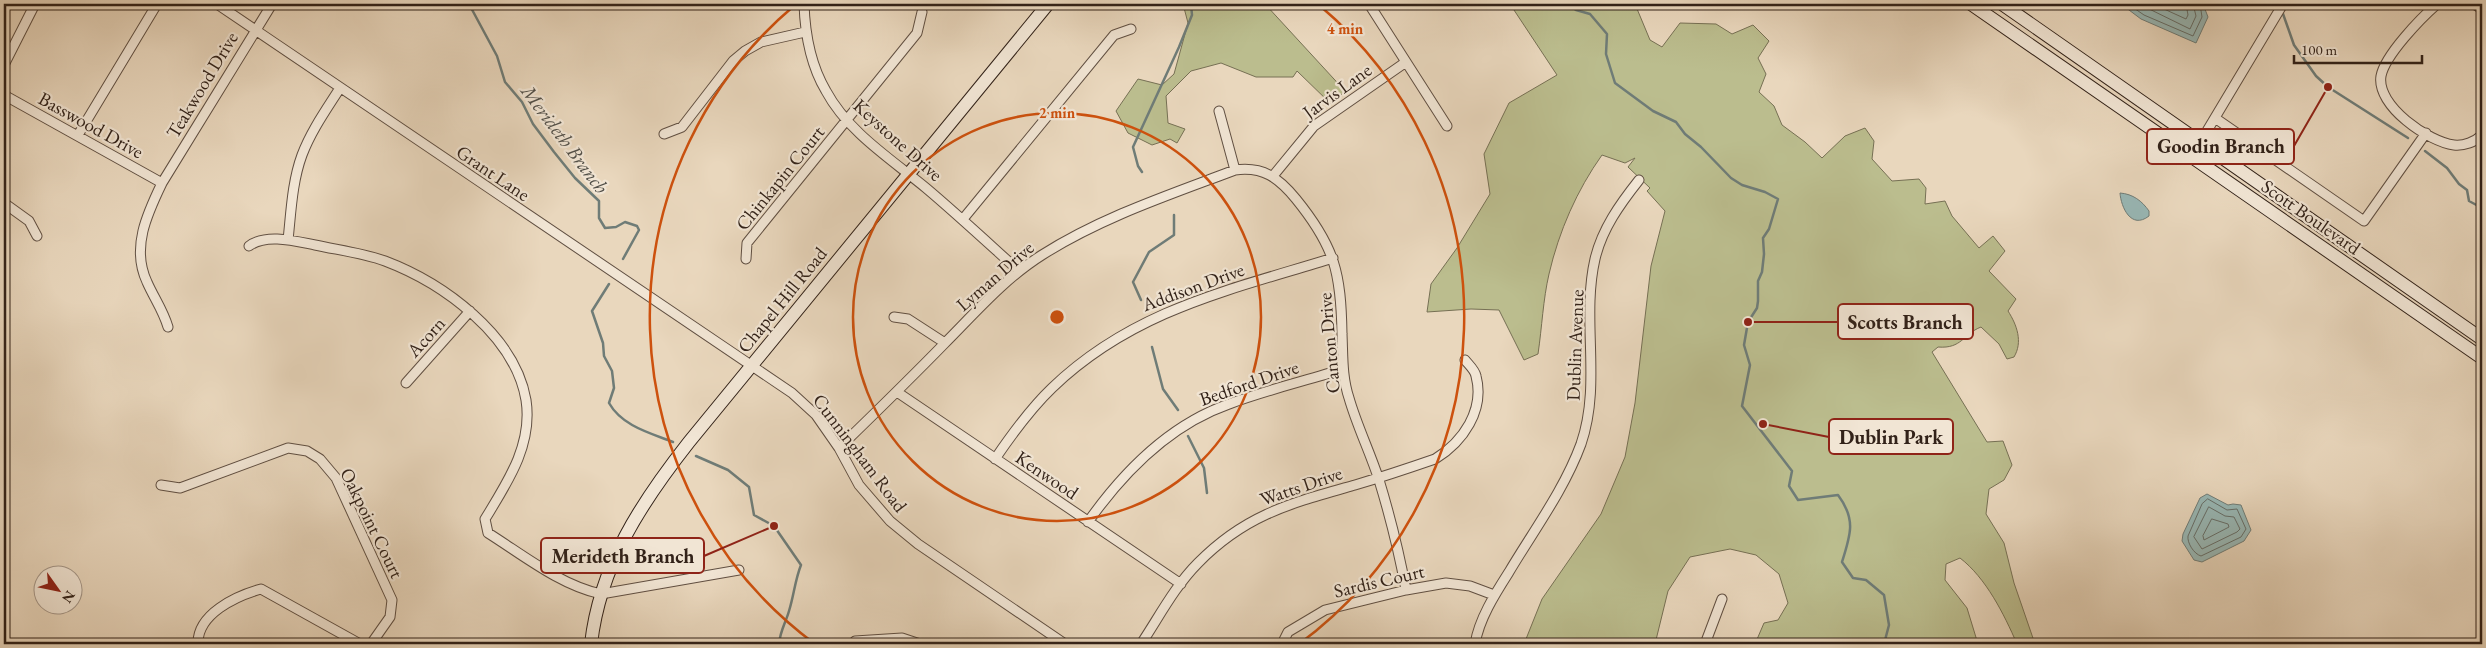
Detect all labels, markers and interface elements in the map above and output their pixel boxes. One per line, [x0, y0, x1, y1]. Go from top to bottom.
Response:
text: 4 min [1327, 19, 1364, 38]
street label: Teakwood Drive [160, 27, 244, 143]
scale bar [2294, 32, 2421, 64]
text: 100 m [2301, 40, 2338, 59]
street label: Jarvis Lane [1296, 58, 1376, 126]
water label: Merideth Branch [515, 79, 615, 199]
street label: Basswood Drive [34, 86, 148, 164]
street label: Keystone Drive [848, 93, 948, 187]
text: 2 min [1039, 103, 1076, 122]
street label: Chinkapin Court [730, 120, 830, 236]
callout: Goodin Branch [2147, 129, 2294, 164]
text: Goodin Branch [2157, 133, 2285, 159]
street label: Grant Lane [451, 139, 535, 207]
street label: Scott Boulevard [2257, 174, 2366, 261]
street label: Lyman Drive [951, 235, 1039, 317]
street label: Chapel Hill Road [732, 242, 833, 358]
street label: Addison Drive [1138, 257, 1248, 317]
street label: Dublin Avenue [1561, 289, 1589, 401]
street label: Canton Drive [1312, 292, 1346, 394]
callout: Scotts Branch [1838, 304, 1973, 339]
centre of rings [1048, 308, 1066, 326]
text: Scotts Branch [1847, 309, 1963, 335]
street label: Acorn [401, 311, 451, 363]
street label: Bedford Drive [1196, 354, 1302, 412]
street label: Cunningham Road [807, 389, 913, 518]
callout: Dublin Park [1829, 419, 1953, 454]
text: Dublin Park [1839, 424, 1944, 450]
street label: Kenwood [1011, 445, 1084, 505]
street label: Watts Drive [1256, 460, 1346, 512]
street label: Oakpoint Court [334, 464, 410, 582]
callout: Merideth Branch [541, 538, 704, 573]
text: Merideth Branch [551, 543, 695, 569]
street label: Sardis Court [1331, 558, 1427, 604]
north arrow [32, 566, 82, 616]
text: N [58, 587, 80, 607]

